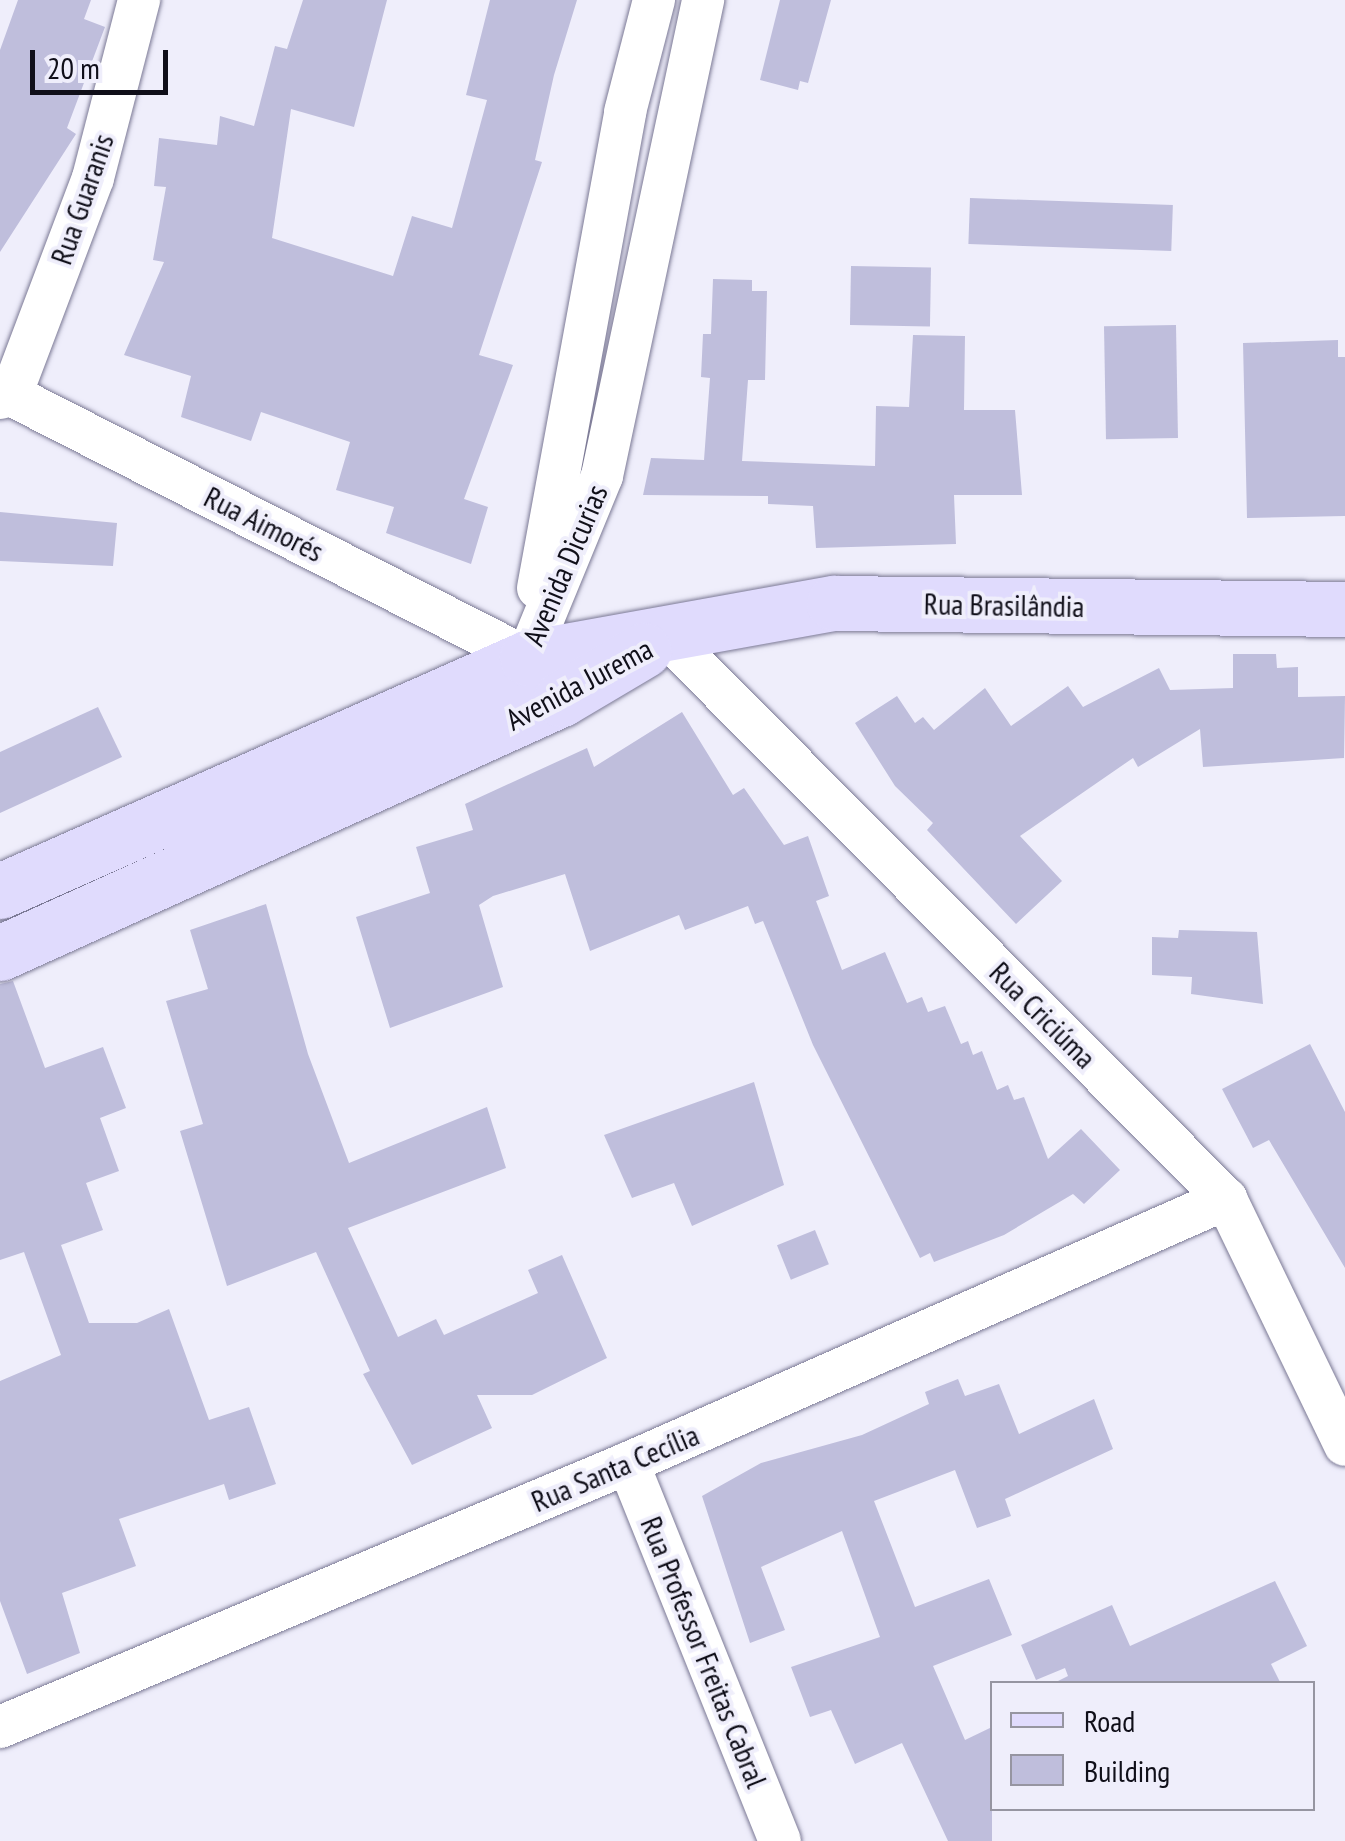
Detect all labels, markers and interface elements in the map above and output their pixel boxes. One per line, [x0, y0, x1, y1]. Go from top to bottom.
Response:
scale bar [35, 30, 172, 92]
text: 20 m [47, 48, 100, 87]
street label: Rua Guaranis [43, 129, 121, 269]
street label: Rua Aimorés [198, 479, 330, 569]
street label: Avenida Dicurias [515, 479, 615, 651]
street label: Rua Brasilândia [923, 586, 1085, 624]
street label: Avenida Jurema [500, 630, 658, 738]
street label: Rua Criciúma [982, 954, 1104, 1076]
street label: Rua Santa Cecília [526, 1417, 704, 1519]
street label: Rua Professor Freitas Cabral [633, 1511, 775, 1793]
legend [990, 1681, 1315, 1811]
text: Road [1084, 1701, 1135, 1740]
text: Building [1084, 1751, 1170, 1790]

